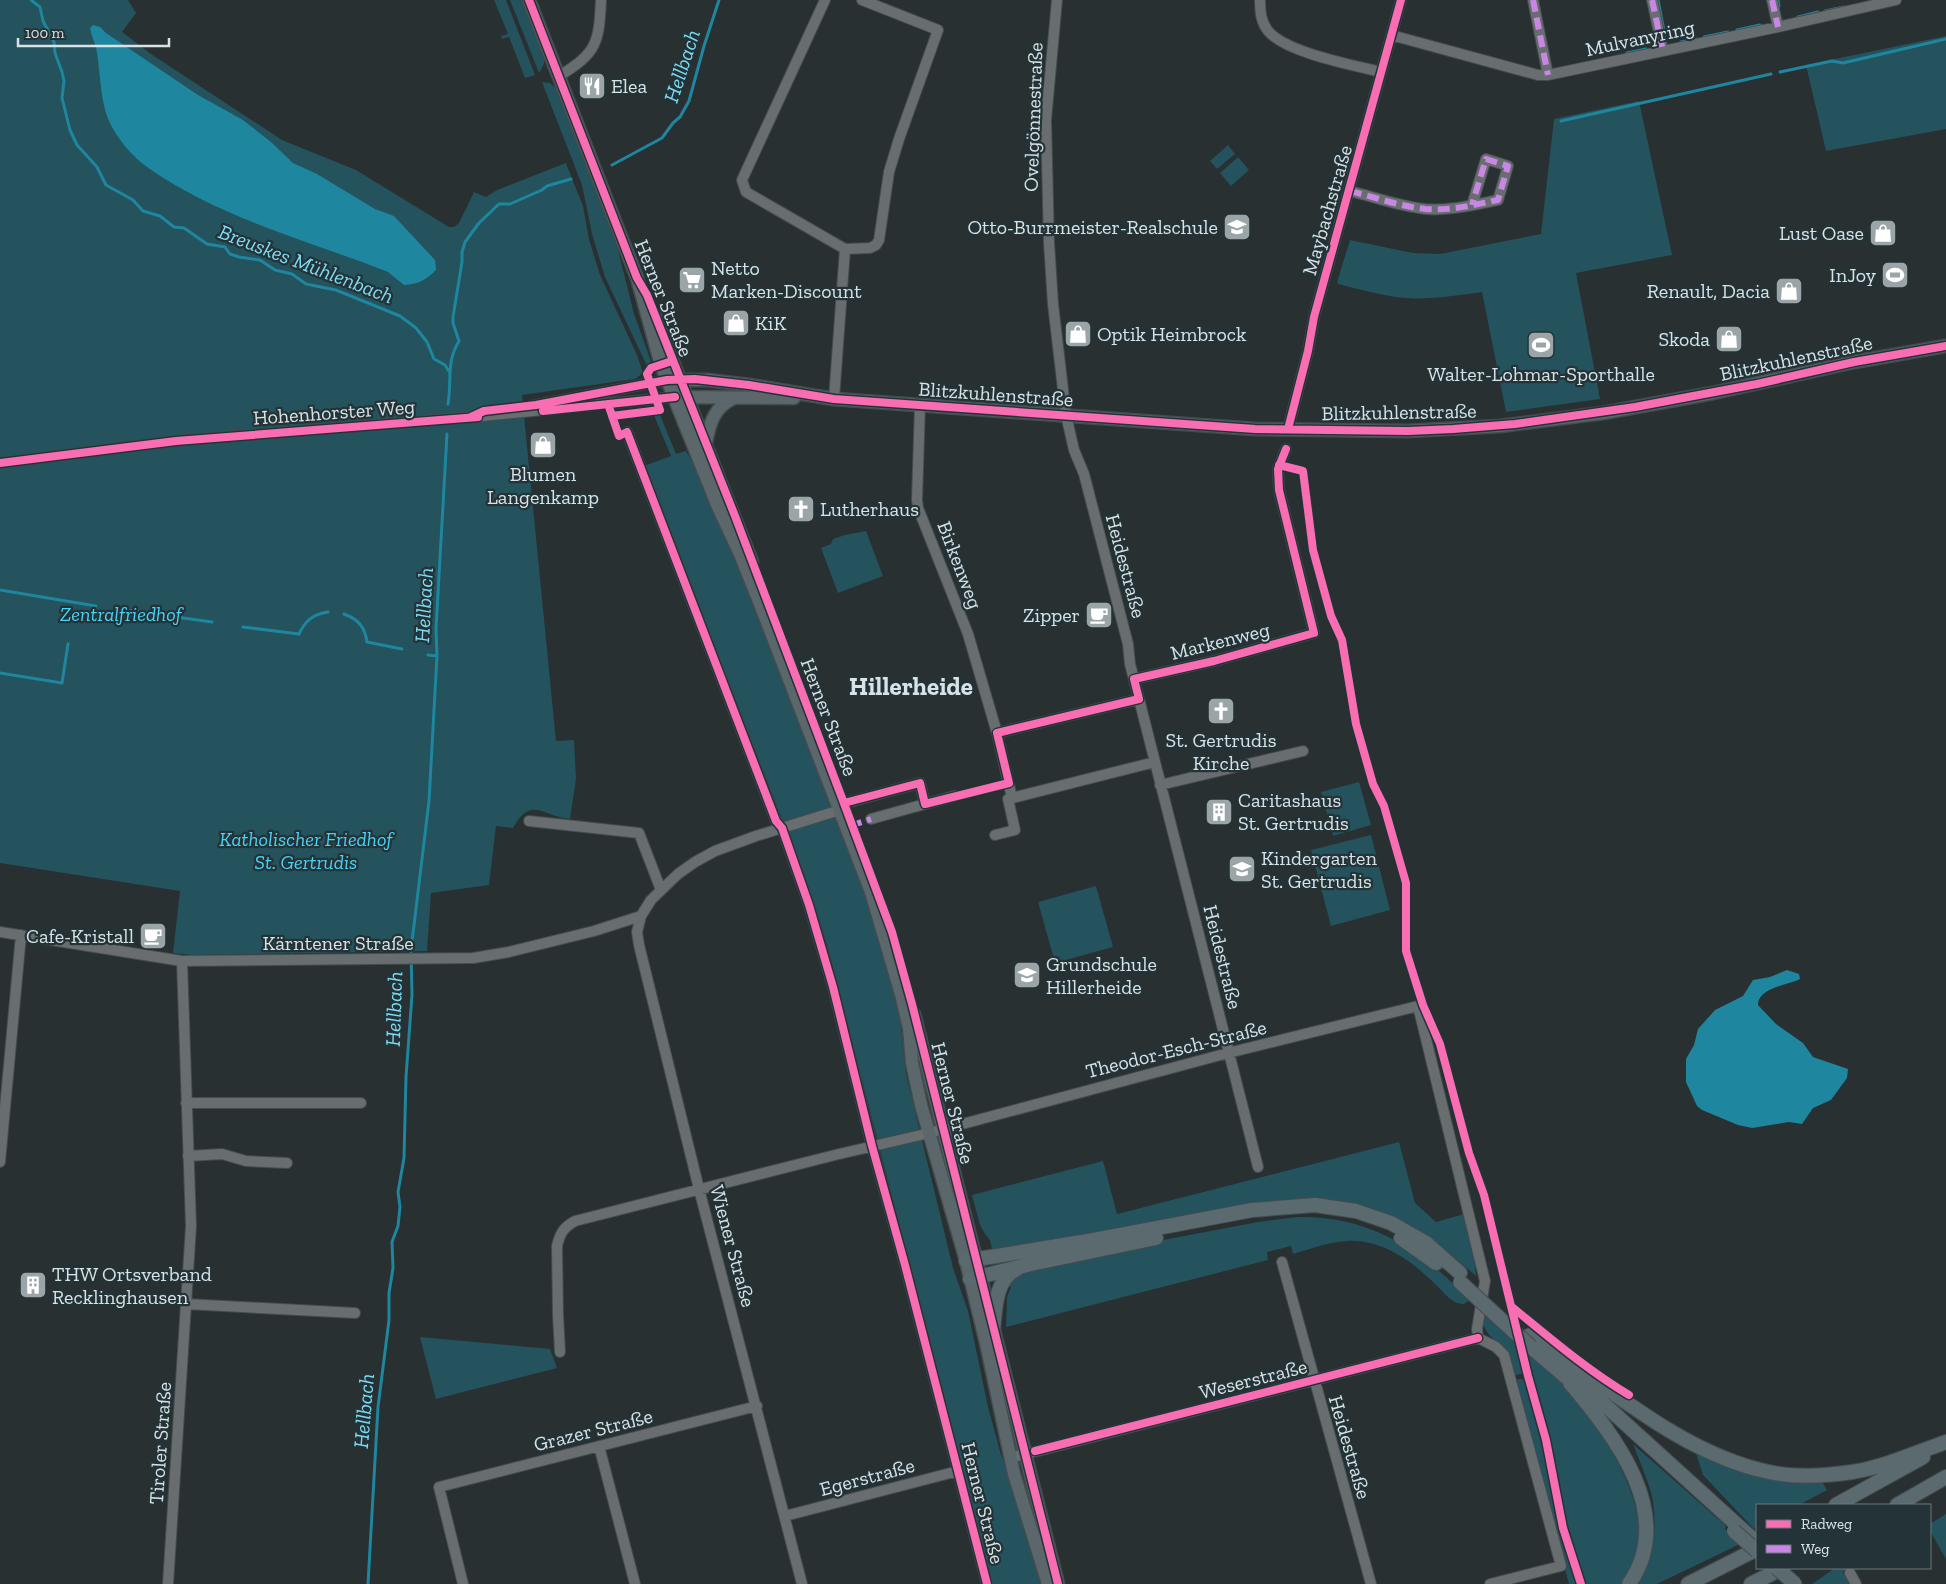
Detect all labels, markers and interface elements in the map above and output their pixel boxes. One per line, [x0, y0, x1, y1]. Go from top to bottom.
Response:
scale bar [18, 15, 169, 47]
street label: Mulvanyring [1583, 15, 1697, 61]
text: 100 m [25, 24, 64, 42]
water label: Hellbach [658, 26, 705, 105]
street label: Ovelgönnestraße [1018, 42, 1048, 192]
restaurant icon: Elea [577, 71, 607, 101]
place label: Elea [611, 74, 647, 98]
street label: Maybachstraße [1297, 142, 1357, 278]
school or university icon: Otto-Burrmeister-Realschule [1222, 212, 1252, 242]
place label: Otto-Burrmeister-Realschule [967, 215, 1218, 239]
shop icon: Lust Oase [1868, 218, 1898, 248]
water label: Breuskes Mühlenbach [215, 219, 397, 308]
place label: Lust Oase [1779, 221, 1864, 245]
street label: Herner Straße [630, 236, 698, 360]
place label: Netto Marken-Discount [711, 256, 862, 303]
sports icon: InJoy [1880, 260, 1910, 290]
place label: InJoy [1829, 263, 1877, 287]
supermarket icon: Netto Marken-Discount [677, 265, 707, 295]
shop icon: Renault, Dacia [1774, 276, 1804, 306]
place label: Renault, Dacia [1647, 279, 1770, 303]
shop icon: KiK [721, 308, 751, 338]
place label: KiK [755, 311, 786, 335]
shop icon: Optik Heimbrock [1063, 319, 1093, 349]
place label: Optik Heimbrock [1097, 322, 1247, 346]
shop icon: Skoda [1714, 324, 1744, 354]
place label: Skoda [1658, 327, 1710, 351]
sports icon: Walter-Lohmar-Sporthalle [1526, 330, 1556, 360]
street label: Blitzkuhlenstraße [1718, 330, 1874, 386]
place label: Walter-Lohmar-Sporthalle [1427, 362, 1655, 386]
street label: Blitzkuhlenstraße [918, 377, 1074, 411]
street label: Hohenhorster Weg [252, 394, 416, 430]
street label: Blitzkuhlenstraße [1321, 399, 1477, 425]
shop icon: Blumen Langenkamp [528, 430, 558, 460]
place label: Blumen Langenkamp [487, 462, 599, 509]
church icon: Lutherhaus [786, 494, 816, 524]
place label: Lutherhaus [820, 497, 919, 521]
street label: Heidestraße [1101, 511, 1151, 621]
street label: Birkenweg [932, 518, 988, 612]
water label: Hellbach [409, 567, 438, 643]
cafe icon: Zipper [1084, 600, 1114, 630]
park label: Zentralfriedhof [60, 602, 185, 626]
place label: Zipper [1023, 603, 1080, 627]
street label: Markenweg [1168, 617, 1272, 665]
street label: Herner Straße [795, 655, 863, 779]
district label: Hillerheide [849, 671, 973, 701]
church icon: St. Gertrudis Kirche [1206, 696, 1236, 726]
place label: St. Gertrudis Kirche [1166, 728, 1276, 775]
place label: Caritashaus St. Gertrudis [1238, 788, 1349, 835]
building icon: Caritashaus St. Gertrudis [1204, 797, 1234, 827]
park label: Katholischer Friedhof St. Gertrudis [219, 827, 396, 874]
place label: Kindergarten St. Gertrudis [1261, 846, 1378, 893]
school or university icon: Kindergarten St. Gertrudis [1227, 854, 1257, 884]
street label: Heidestraße [1198, 902, 1248, 1012]
cafe icon: Cafe-Kristall [138, 921, 168, 951]
place label: Cafe-Kristall [26, 924, 134, 948]
street label: Kärntener Straße [262, 931, 414, 955]
place label: Grundschule Hillerheide [1046, 952, 1157, 999]
school or university icon: Grundschule Hillerheide [1012, 960, 1042, 990]
water label: Hellbach [380, 971, 407, 1047]
street label: Theodor-Esch-Straße [1083, 1015, 1269, 1083]
street label: Herner Straße [926, 1040, 980, 1166]
street label: Wiener Straße [705, 1182, 761, 1310]
place label: THW Ortsverband Recklinghausen [52, 1262, 212, 1309]
building icon: THW Ortsverband Recklinghausen [18, 1270, 48, 1300]
street label: Weserstraße [1197, 1354, 1309, 1404]
water label: Hellbach [348, 1372, 379, 1449]
street label: Tiroler Straße [144, 1381, 176, 1505]
street label: Heidestraße [1324, 1392, 1376, 1502]
street label: Grazer Straße [531, 1404, 655, 1456]
street label: Herner Straße [956, 1440, 1010, 1566]
street label: Egerstraße [817, 1453, 917, 1501]
legend [1756, 1504, 1931, 1569]
text: Radweg [1801, 1515, 1852, 1533]
text: Weg [1801, 1540, 1830, 1558]

